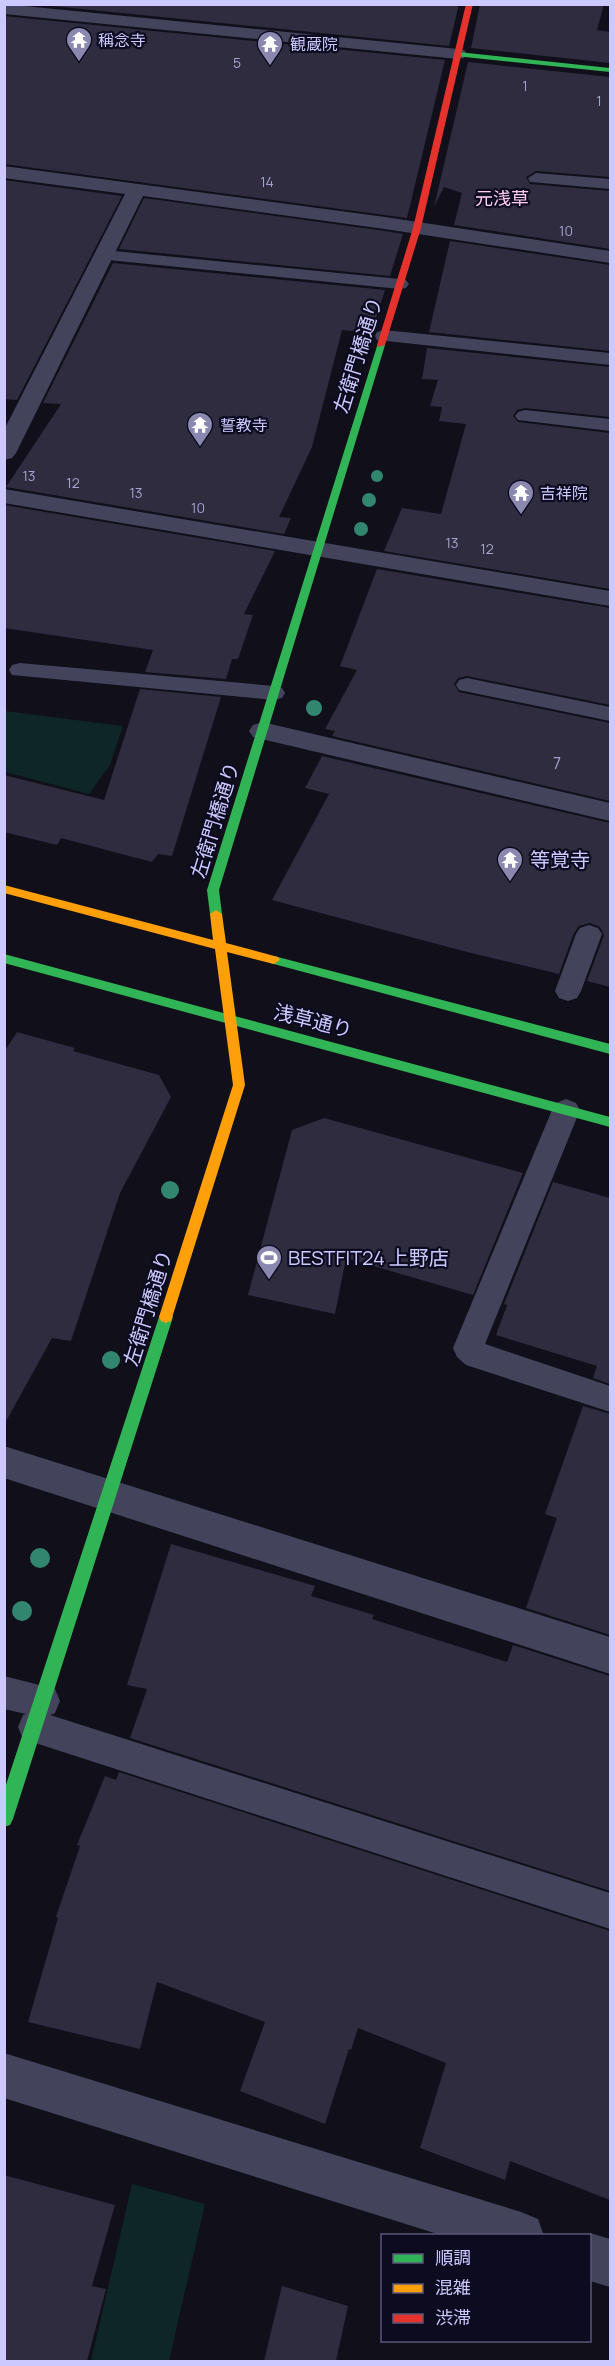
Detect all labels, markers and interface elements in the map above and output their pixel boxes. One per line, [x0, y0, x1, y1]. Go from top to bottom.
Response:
temple icon: 稱念寺 [64, 25, 94, 63]
place label: 稱念寺 [98, 29, 146, 51]
temple icon: 観蔵院 [255, 29, 285, 67]
place label: 観蔵院 [290, 33, 338, 55]
house number: 5 [233, 53, 241, 72]
house number: 1 [522, 76, 528, 95]
house number: 1 [596, 91, 602, 110]
house number: 14 [260, 172, 274, 191]
district label: 元浅草 [475, 186, 529, 210]
house number: 10 [559, 221, 573, 240]
street label: 左衛門橋通り [327, 294, 388, 416]
temple icon: 誓教寺 [185, 410, 215, 448]
place label: 誓教寺 [220, 414, 268, 436]
house number: 13 [22, 466, 36, 485]
house number: 12 [66, 473, 80, 492]
temple icon: 吉祥院 [506, 478, 536, 516]
place label: 吉祥院 [540, 482, 588, 504]
house number: 13 [129, 483, 143, 502]
house number: 10 [191, 498, 205, 517]
house number: 13 [445, 533, 459, 552]
house number: 12 [480, 539, 494, 558]
house number: 7 [553, 752, 561, 774]
street label: 左衛門橋通り [184, 759, 245, 881]
temple icon: 等覚寺 [495, 845, 525, 883]
place label: 等覚寺 [530, 846, 590, 873]
street label: 浅草通り [271, 998, 355, 1043]
sports icon: BESTFIT24 上野店 [254, 1243, 284, 1281]
place label: BESTFIT24 上野店 [288, 1244, 449, 1271]
street label: 左衛門橋通り [117, 1247, 178, 1369]
legend [381, 2234, 591, 2342]
text: 順調 [435, 2245, 471, 2269]
text: 混雑 [435, 2275, 471, 2299]
text: 渋滞 [435, 2305, 471, 2329]

